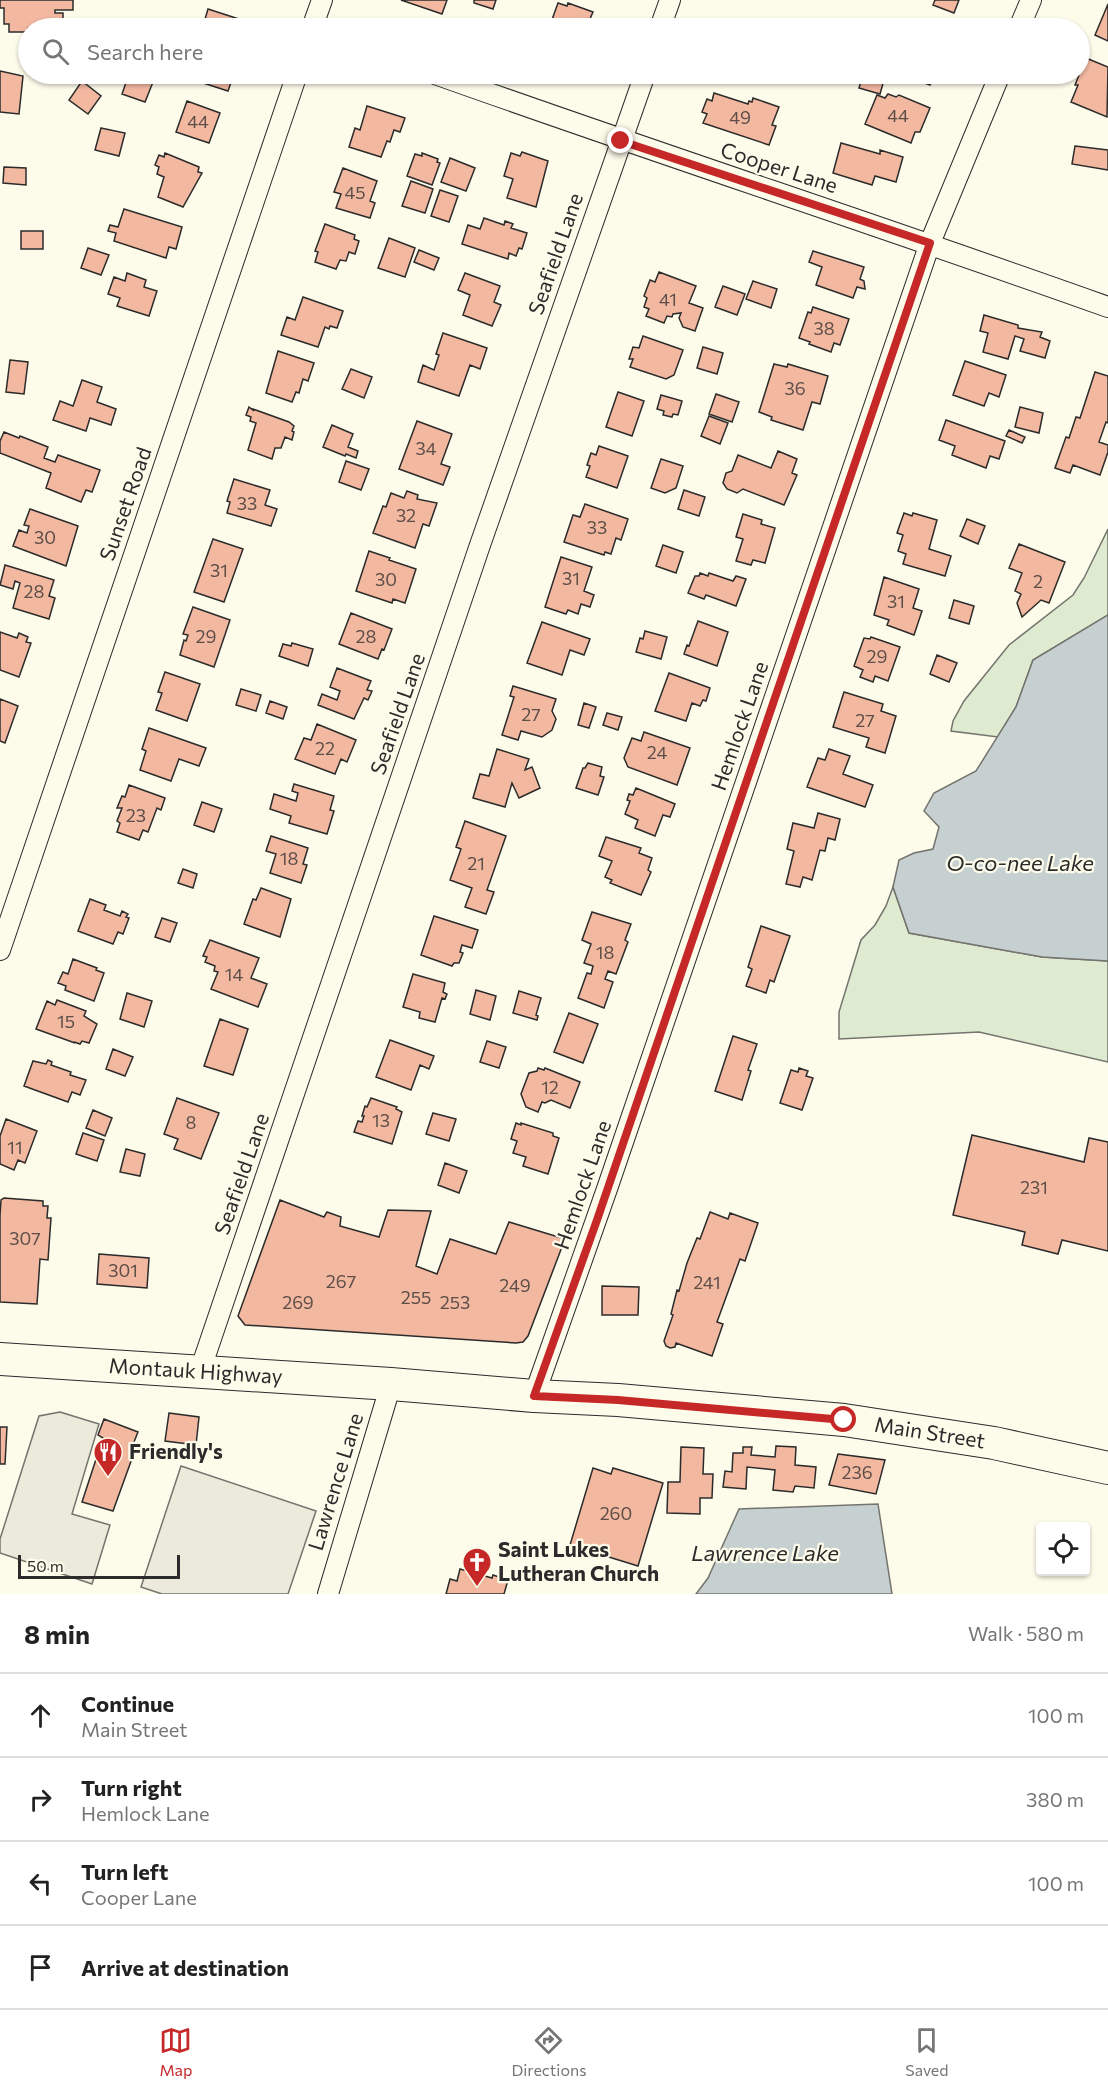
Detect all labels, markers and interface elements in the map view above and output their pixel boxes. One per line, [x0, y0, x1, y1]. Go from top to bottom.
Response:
search box [18, 18, 1090, 84]
icon: search [39, 35, 72, 68]
text: Search here [87, 38, 203, 65]
house number: 44 [887, 104, 909, 126]
house number: 49 [729, 106, 751, 128]
house number: 44 [187, 110, 209, 132]
route end [607, 127, 633, 153]
street label: Cooper Lane [718, 136, 841, 197]
house number: 45 [344, 181, 366, 203]
street label: Seafield Lane [522, 190, 587, 318]
house number: 41 [659, 288, 677, 310]
house number: 38 [813, 317, 835, 339]
house number: 36 [784, 377, 806, 399]
house number: 34 [415, 437, 437, 459]
street label: Sunset Road [94, 444, 156, 563]
house number: 33 [237, 492, 257, 514]
house number: 32 [396, 504, 416, 526]
house number: 33 [587, 516, 607, 538]
house number: 30 [34, 526, 56, 548]
house number: 31 [210, 559, 228, 581]
house number: 31 [562, 567, 580, 589]
house number: 30 [375, 568, 397, 590]
house number: 2 [1033, 570, 1043, 592]
house number: 28 [24, 580, 45, 602]
house number: 31 [887, 590, 905, 612]
house number: 29 [196, 625, 216, 647]
house number: 28 [356, 625, 377, 647]
house number: 29 [867, 645, 887, 667]
street label: Seafield Lane [364, 650, 429, 778]
street label: Hemlock Lane [705, 658, 772, 793]
house number: 27 [521, 703, 541, 725]
house number: 27 [855, 709, 875, 731]
house number: 22 [315, 737, 335, 759]
house number: 24 [647, 741, 667, 763]
house number: 23 [126, 804, 146, 826]
house number: 18 [280, 847, 298, 869]
water label: O-co-nee Lake [946, 849, 1094, 876]
house number: 21 [467, 852, 485, 874]
house number: 18 [596, 941, 614, 963]
house number: 14 [225, 963, 243, 985]
house number: 15 [57, 1010, 75, 1032]
house number: 12 [541, 1076, 559, 1098]
house number: 13 [372, 1109, 390, 1131]
street label: Seafield Lane [208, 1110, 273, 1238]
house number: 8 [186, 1111, 197, 1133]
street label: Hemlock Lane [548, 1117, 615, 1252]
house number: 11 [7, 1136, 23, 1158]
house number: 231 [1020, 1176, 1048, 1198]
house number: 307 [9, 1227, 41, 1249]
house number: 301 [108, 1259, 138, 1281]
house number: 267 [326, 1270, 356, 1292]
house number: 241 [693, 1271, 721, 1293]
house number: 249 [499, 1274, 531, 1296]
house number: 255 [401, 1286, 431, 1308]
house number: 269 [282, 1291, 314, 1313]
house number: 253 [440, 1291, 470, 1313]
street label: Montauk Highway [108, 1352, 283, 1388]
route start [830, 1406, 856, 1432]
street label: Lawrence Lane [302, 1410, 367, 1553]
street label: Main Street [873, 1411, 987, 1452]
restaurant icon: Friendly's [92, 1436, 124, 1478]
place label: Friendly's [129, 1438, 223, 1463]
house number: 236 [841, 1461, 873, 1483]
house number: 260 [600, 1502, 632, 1524]
map controls [1036, 1522, 1090, 1576]
button: locate [1036, 1522, 1090, 1576]
place label: Saint Lukes Lutheran Church [498, 1536, 659, 1585]
water label: Lawrence Lake [691, 1539, 839, 1566]
church icon: Saint Lukes Lutheran Church [461, 1546, 493, 1588]
scale bar [18, 1552, 180, 1580]
text: 50 m [27, 1556, 64, 1575]
text: 8 min [24, 1618, 90, 1649]
text: Walk · 580 m [968, 1621, 1084, 1645]
text: Continue [81, 1690, 174, 1717]
icon: ahead [24, 1699, 57, 1732]
text: 100 m [1028, 1703, 1084, 1727]
text: Main Street [81, 1717, 187, 1741]
text: Turn right [81, 1774, 182, 1801]
icon: right [24, 1783, 57, 1816]
text: 380 m [1026, 1787, 1084, 1811]
text: Hemlock Lane [81, 1801, 210, 1825]
text: Turn left [81, 1858, 168, 1885]
icon: left [24, 1867, 57, 1900]
text: 100 m [1028, 1871, 1084, 1895]
text: Cooper Lane [81, 1885, 197, 1909]
icon: arrive [24, 1951, 57, 1984]
text: Arrive at destination [81, 1954, 289, 1981]
tab: Map [159, 2024, 192, 2079]
tab: Directions [511, 2024, 586, 2079]
tab: Saved [905, 2024, 949, 2079]

